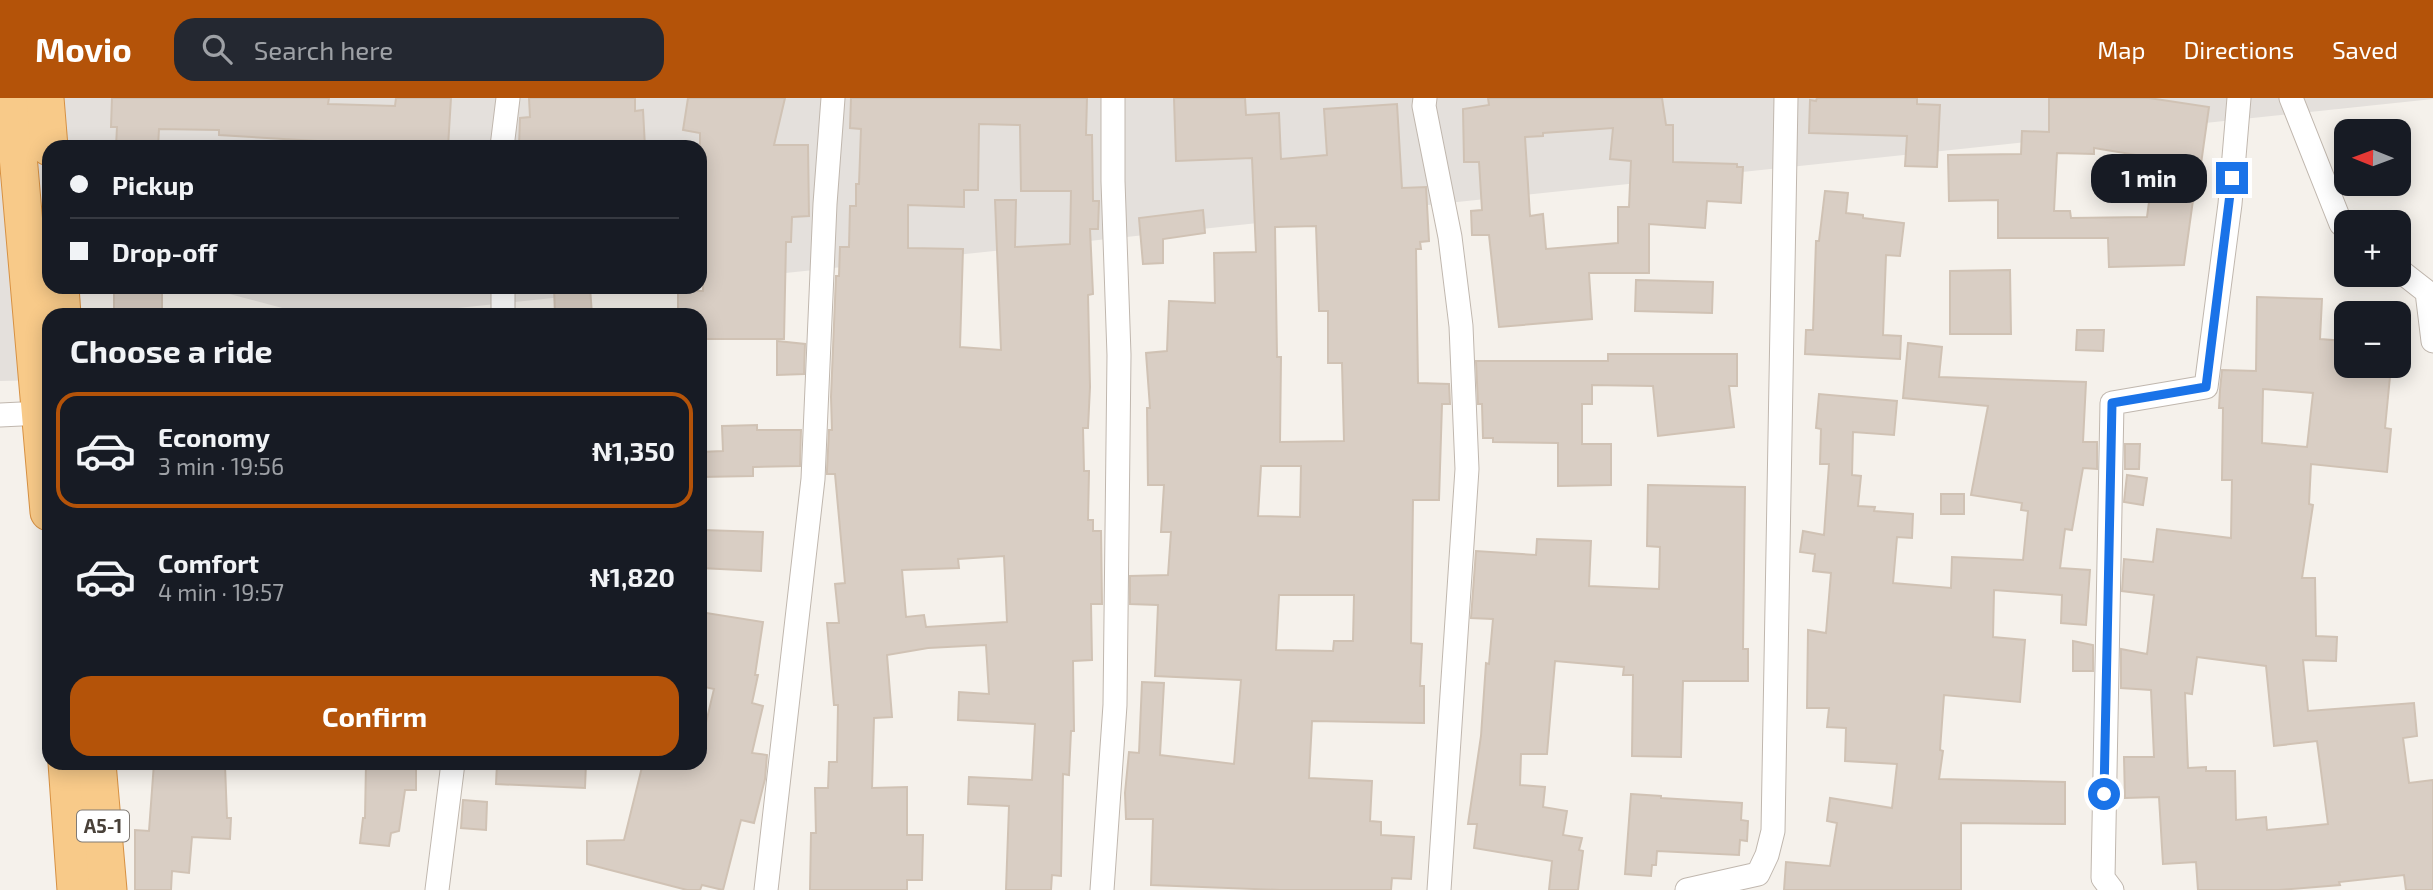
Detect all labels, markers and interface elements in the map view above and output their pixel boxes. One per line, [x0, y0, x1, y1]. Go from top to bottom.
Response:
search box [174, 18, 664, 81]
text: Movio [35, 29, 132, 69]
icon: search [198, 30, 236, 68]
text: Search here [254, 34, 393, 65]
text: Map [2097, 35, 2145, 64]
text: Directions [2183, 35, 2294, 64]
text: Saved [2332, 35, 2398, 64]
north arrow [2334, 119, 2412, 196]
map controls [2334, 119, 2411, 378]
callout: 1 min [2092, 154, 2208, 202]
route end [2216, 162, 2248, 194]
text: 1 min [2121, 164, 2177, 192]
text: Pickup [112, 169, 194, 200]
button: + [2334, 210, 2411, 287]
text: Drop-off [112, 236, 217, 267]
button: − [2334, 301, 2411, 378]
text: Choose a ride [70, 331, 273, 369]
icon: car [74, 419, 137, 482]
text: Economy [158, 421, 270, 452]
text: ₦1,350 [592, 435, 675, 466]
text: 3 min · 19:56 [158, 452, 284, 480]
icon: car [74, 545, 137, 608]
text: Comfort [158, 547, 259, 578]
text: ₦1,820 [590, 561, 675, 592]
text: 4 min · 19:57 [158, 578, 284, 606]
button: Confirm [70, 676, 679, 756]
route start [2088, 778, 2120, 810]
road number: A5-1 [77, 810, 129, 842]

